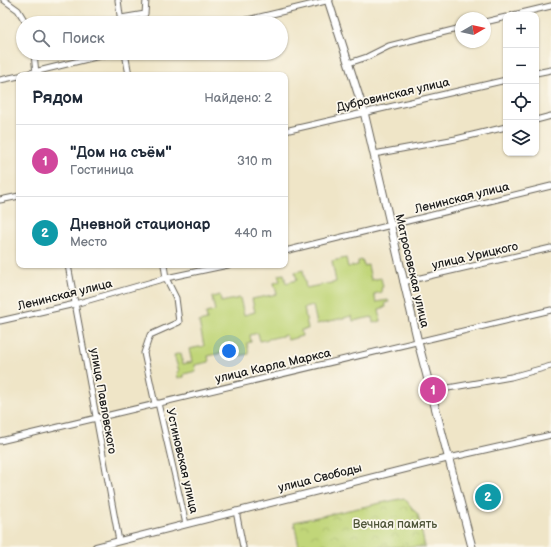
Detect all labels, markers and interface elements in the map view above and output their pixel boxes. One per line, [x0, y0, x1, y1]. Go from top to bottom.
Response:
north arrow [455, 12, 491, 48]
map controls [503, 12, 539, 156]
button: + [503, 12, 539, 48]
search box [16, 16, 288, 60]
icon: search [30, 27, 52, 49]
text: Поиск [62, 29, 105, 48]
button: − [503, 48, 539, 84]
street label: Дубровинская улица [335, 75, 451, 115]
button: locate [503, 84, 539, 120]
text: Рядом [32, 88, 83, 108]
text: Найдено: 2 [204, 90, 272, 106]
button: layers [503, 120, 539, 156]
text: "Дом на съём" [70, 143, 172, 162]
text: 1 [42, 153, 48, 169]
text: 310 m [237, 153, 272, 169]
text: Гостиница [70, 162, 134, 178]
street label: Ленинская улица [412, 179, 511, 217]
street label: Матросовская улица [392, 213, 432, 329]
text: Дневной стационар [70, 215, 210, 234]
text: 2 [41, 225, 49, 241]
text: 440 m [234, 225, 272, 241]
text: Место [70, 234, 107, 250]
street label: улица Урицкого [430, 239, 520, 273]
street label: Ленинская улица [15, 276, 114, 314]
your location [219, 341, 239, 361]
street label: улица Карла Маркса [214, 345, 332, 387]
street label: улица Павловского [86, 347, 120, 455]
pin: 1 [420, 375, 446, 405]
street label: Устиновская улица [163, 407, 201, 515]
street label: улица Свободы [277, 460, 363, 496]
pin: 2 [475, 482, 501, 512]
park label: Вечная память [353, 517, 437, 532]

